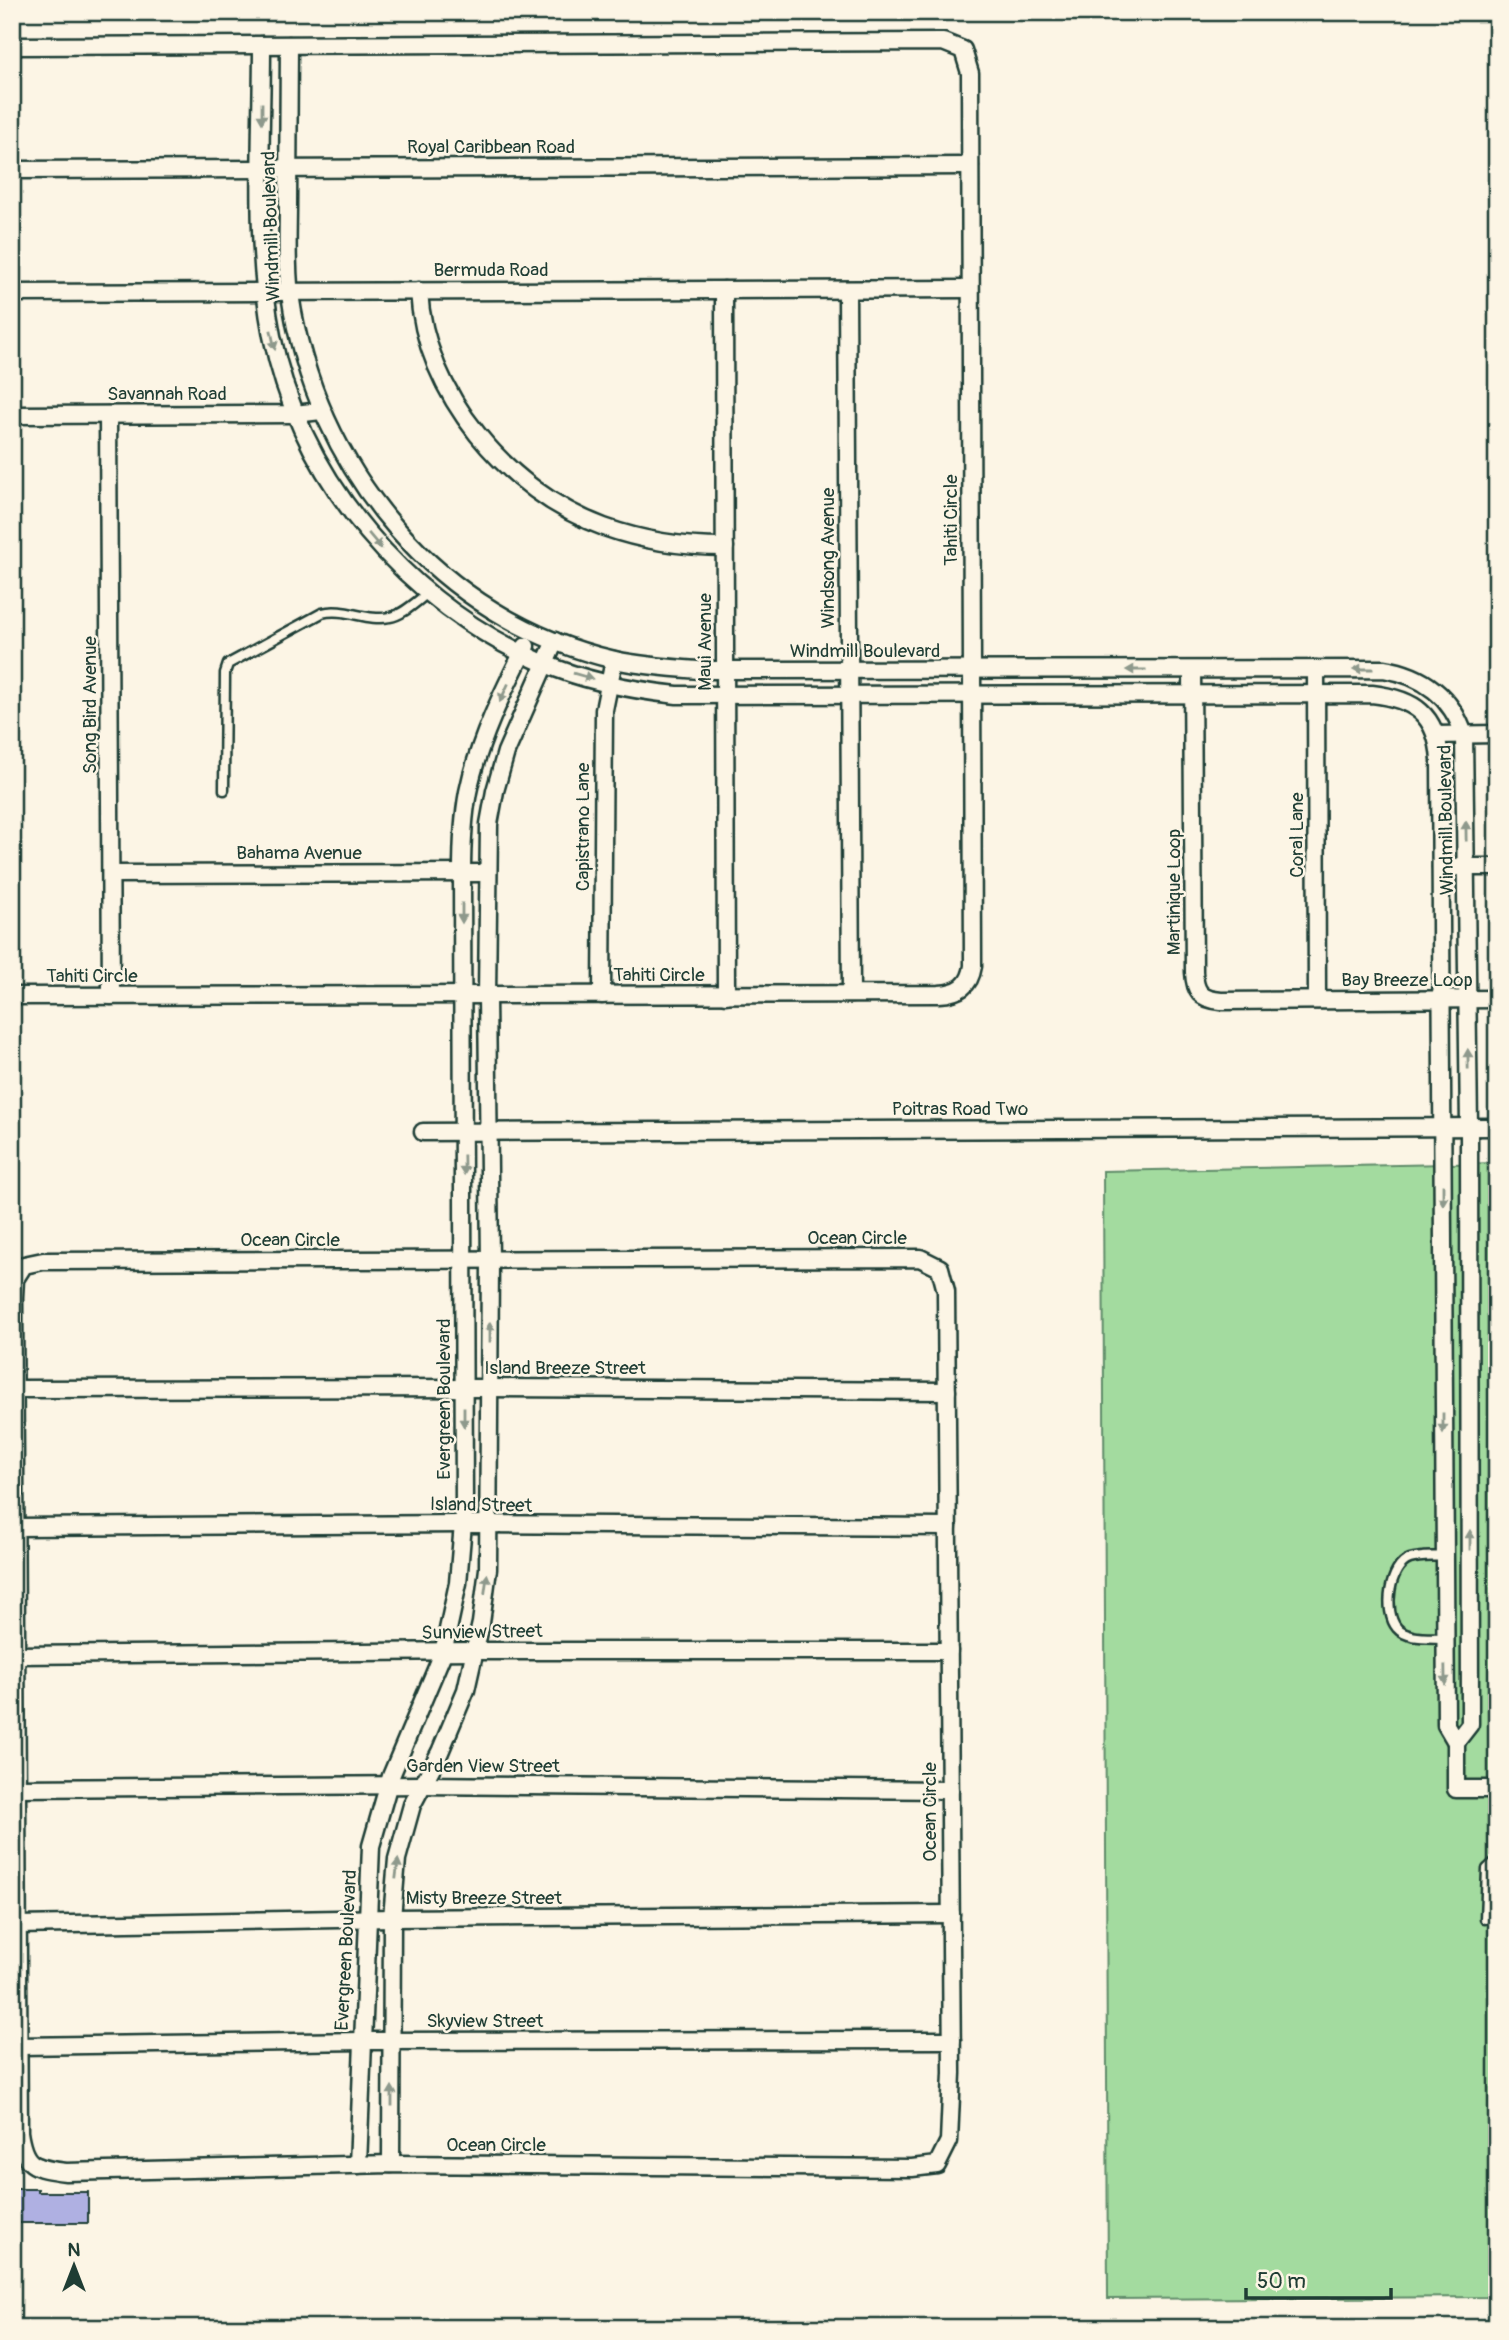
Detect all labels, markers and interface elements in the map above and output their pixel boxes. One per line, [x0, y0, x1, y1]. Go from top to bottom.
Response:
one-way arrow [256, 102, 268, 124]
street label: Royal Caribbean Road [407, 135, 575, 159]
street label: Windmill Boulevard [256, 150, 286, 302]
street label: Bermuda Road [434, 258, 548, 282]
one-way arrow [268, 329, 279, 351]
street label: Savannah Road [107, 382, 227, 406]
street label: Tahiti Circle [939, 474, 963, 566]
street label: Windsong Avenue [816, 487, 840, 628]
one-way arrow [367, 532, 382, 549]
street label: Maui Avenue [693, 593, 717, 691]
street label: Song Bird Avenue [78, 635, 102, 774]
street label: Windmill Boulevard [790, 639, 940, 663]
one-way arrow [1352, 663, 1374, 675]
one-way arrow [1125, 664, 1147, 676]
one-way arrow [572, 671, 594, 682]
one-way arrow [498, 683, 510, 703]
street label: Windmill Boulevard [1433, 745, 1459, 895]
street label: Capistrano Lane [571, 762, 595, 891]
street label: Coral Lane [1285, 792, 1309, 878]
one-way arrow [1460, 820, 1472, 842]
street label: Martinique Loop [1162, 829, 1186, 955]
street label: Bahama Avenue [236, 841, 362, 865]
one-way arrow [456, 903, 468, 925]
street label: Tahiti Circle [613, 963, 705, 987]
street label: Tahiti Circle [46, 964, 138, 988]
street label: Bay Breeze Loop [1341, 968, 1473, 992]
one-way arrow [1463, 1047, 1474, 1069]
street label: Poitras Road Two [892, 1097, 1028, 1121]
one-way arrow [458, 1155, 469, 1177]
one-way arrow [1437, 1185, 1449, 1207]
street label: Ocean Circle [807, 1226, 907, 1250]
street label: Ocean Circle [240, 1228, 340, 1252]
street label: Evergreen Boulevard [432, 1318, 456, 1480]
one-way arrow [484, 1321, 496, 1343]
street label: Island Breeze Street [484, 1356, 646, 1380]
one-way arrow [458, 1407, 470, 1429]
one-way arrow [1437, 1412, 1449, 1434]
street label: Island Street [430, 1492, 533, 1518]
one-way arrow [1465, 1529, 1476, 1551]
one-way arrow [481, 1573, 492, 1595]
street label: Sunview Street [421, 1619, 543, 1645]
one-way arrow [1439, 1664, 1451, 1686]
street label: Garden View Street [406, 1754, 560, 1778]
street label: Ocean Circle [918, 1762, 942, 1862]
one-way arrow [391, 1858, 402, 1880]
street label: Evergreen Boulevard [330, 1869, 362, 2031]
street label: Misty Breeze Street [406, 1886, 562, 1910]
street label: Skyview Street [427, 2009, 544, 2033]
one-way arrow [386, 2085, 398, 2107]
street label: Ocean Circle [446, 2133, 546, 2157]
north arrow [38, 2232, 108, 2302]
text: N [68, 2238, 81, 2262]
scale bar [1246, 2256, 1392, 2300]
text: 50 m [1257, 2268, 1306, 2295]

